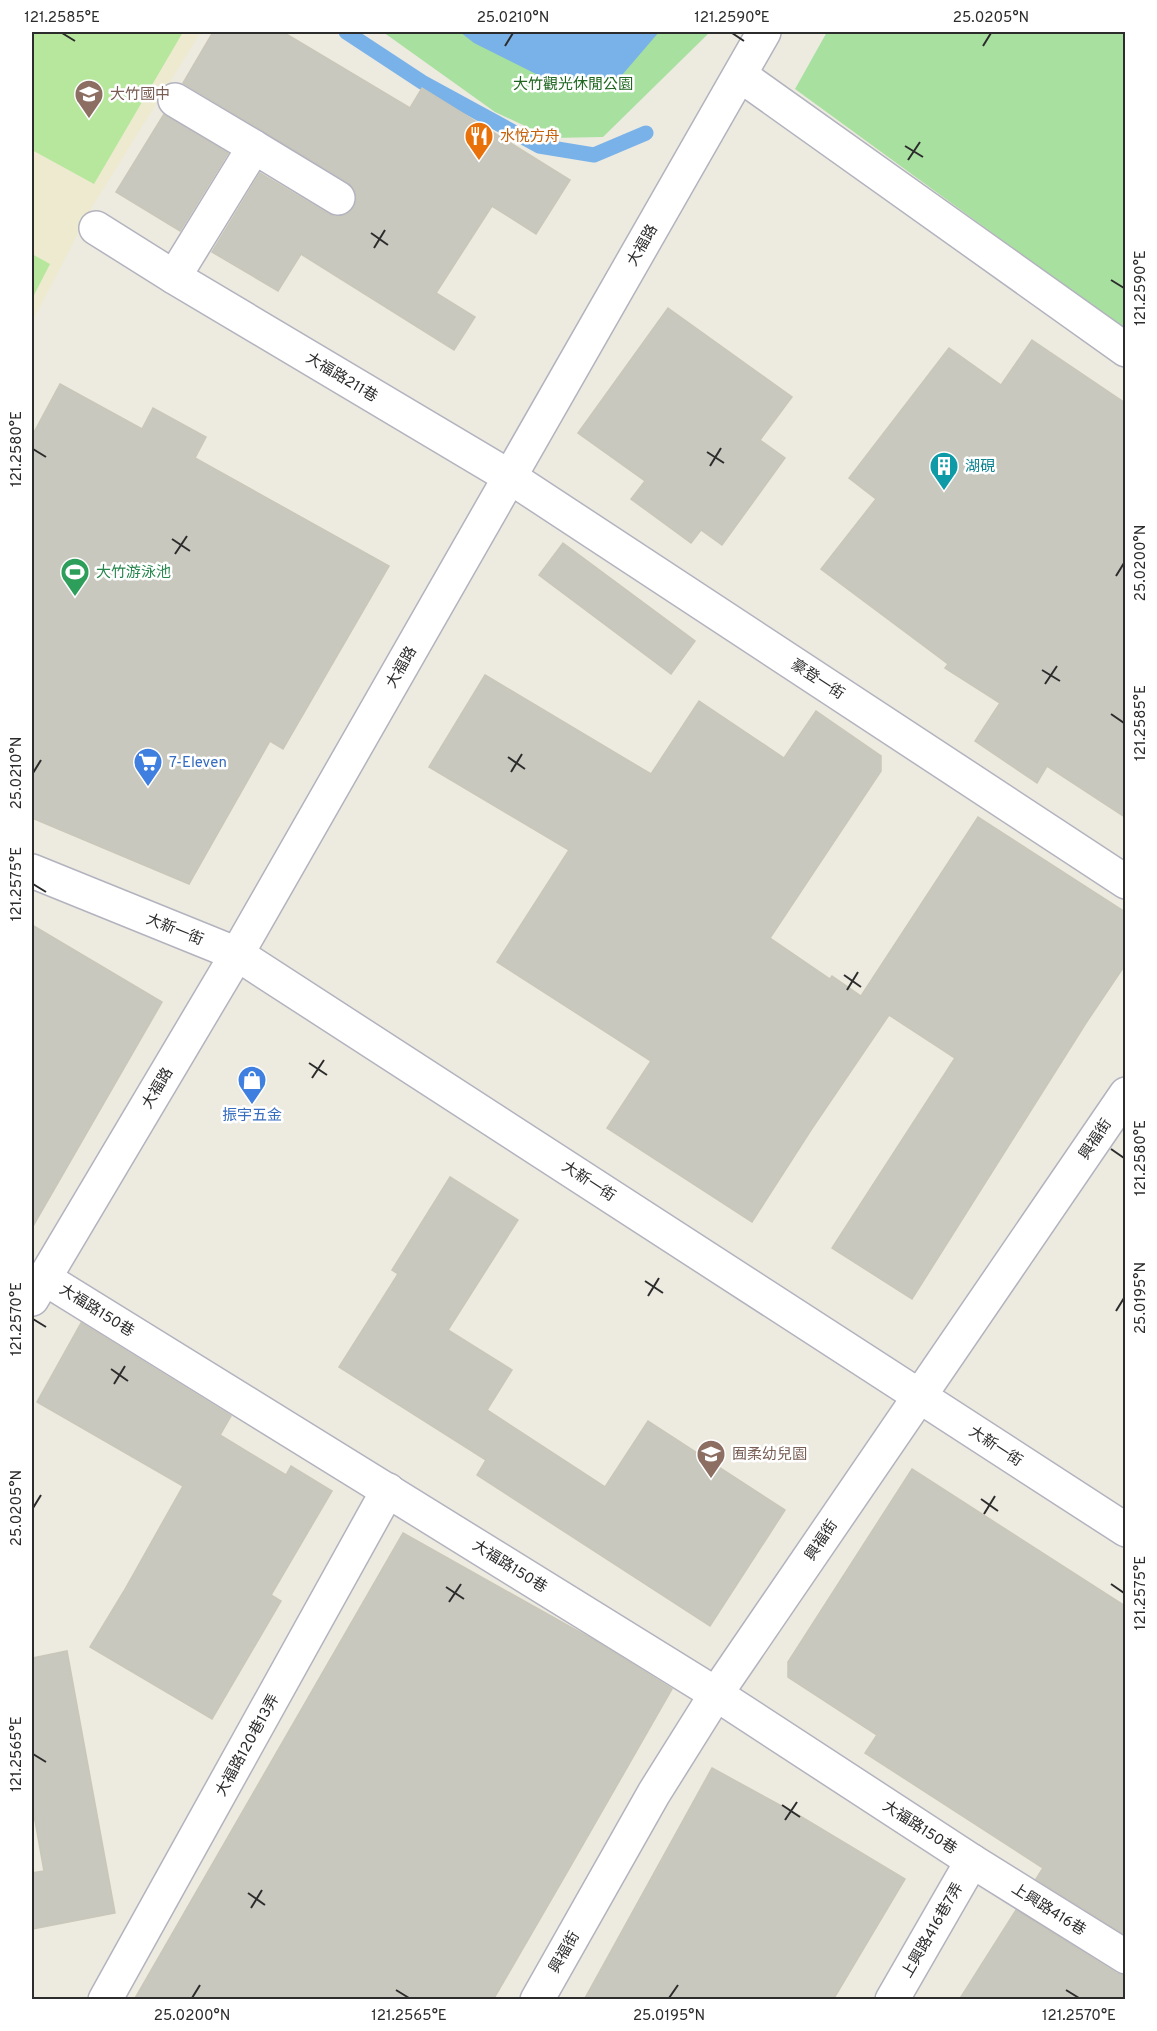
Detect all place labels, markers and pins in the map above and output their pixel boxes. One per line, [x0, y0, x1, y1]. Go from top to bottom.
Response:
school or university icon: 大竹國中 [73, 78, 105, 120]
place label: 大竹國中 [110, 86, 170, 105]
restaurant icon: 水悅方舟 [463, 120, 495, 162]
place label: 水悅方舟 [500, 128, 560, 147]
building icon: 湖硯 [928, 450, 960, 492]
place label: 湖硯 [965, 458, 995, 477]
sports icon: 大竹游泳池 [59, 556, 91, 598]
place label: 大竹游泳池 [96, 564, 171, 583]
supermarket icon: 7-Eleven [132, 746, 164, 788]
place label: 7-Eleven [169, 754, 227, 773]
shop icon: 振宇五金 [236, 1064, 268, 1106]
place label: 振宇五金 [222, 1107, 282, 1126]
school or university icon: 囿柔幼兒園 [695, 1438, 727, 1480]
place label: 囿柔幼兒園 [732, 1446, 807, 1465]

